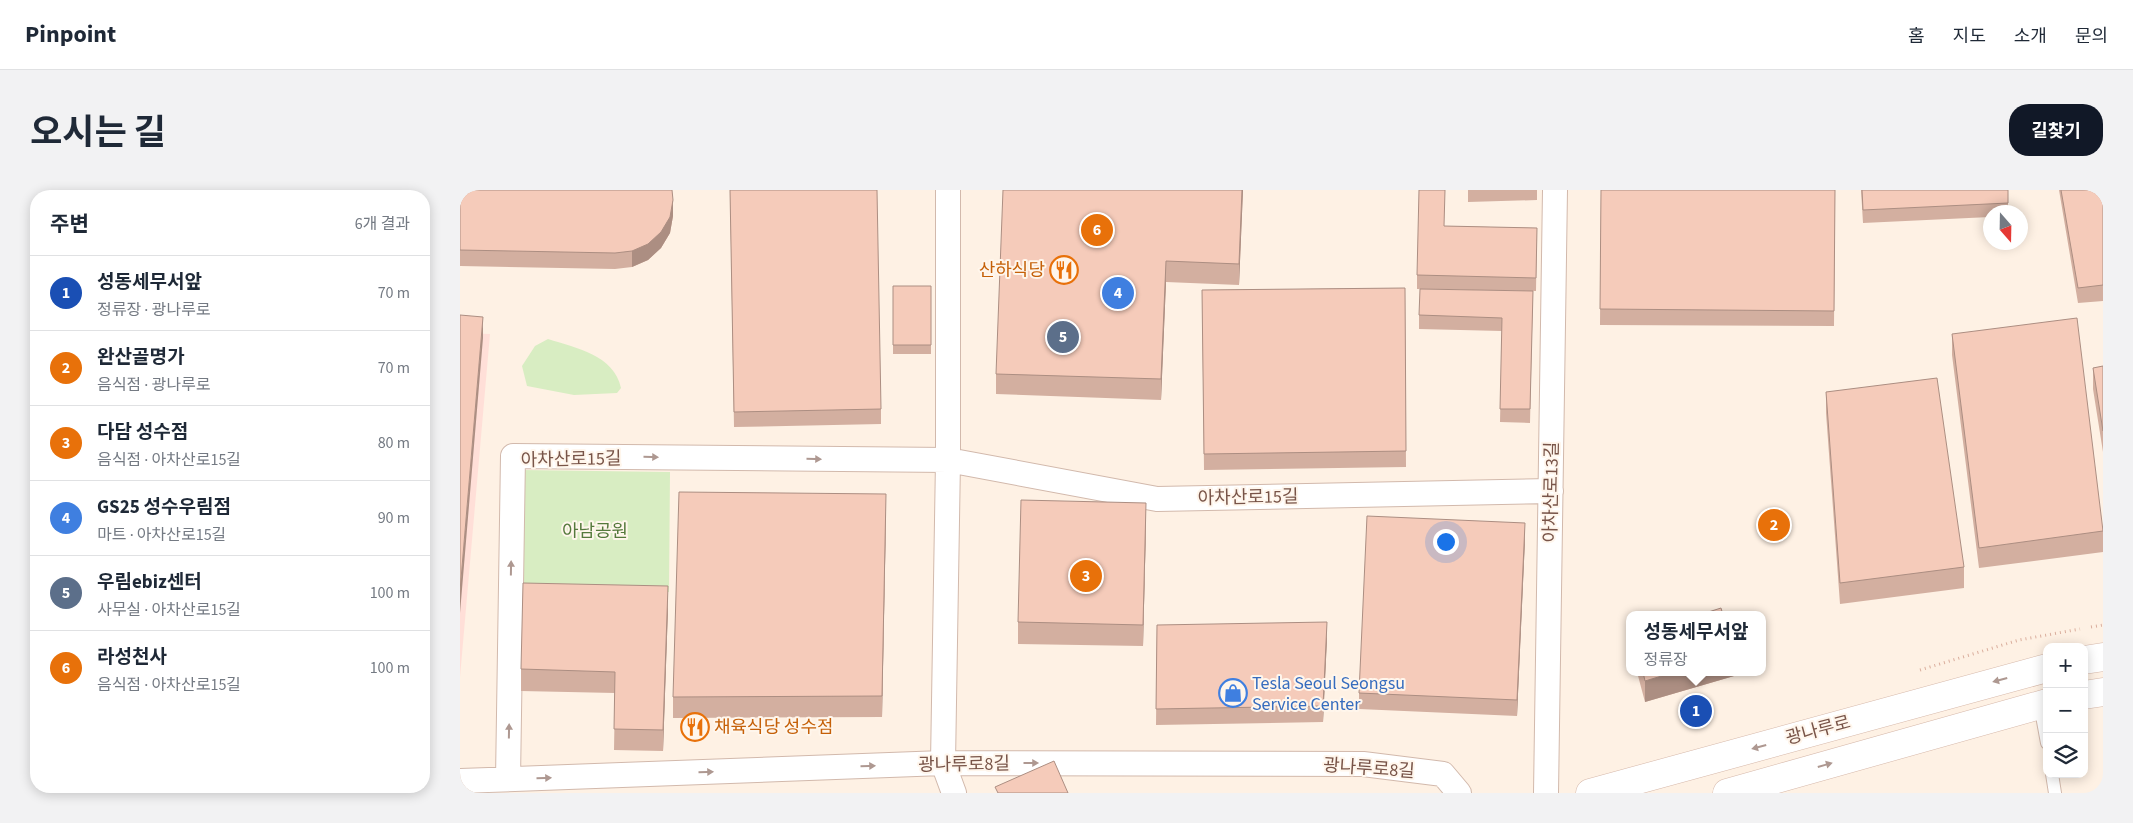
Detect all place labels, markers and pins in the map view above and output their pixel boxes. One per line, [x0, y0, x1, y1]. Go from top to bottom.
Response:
pin: 6 [1081, 211, 1113, 249]
restaurant icon: 산하식당 [1049, 255, 1079, 285]
place label: 산하식당 [979, 258, 1045, 283]
pin: 4 [1102, 274, 1134, 312]
pin: 5 [1047, 318, 1079, 356]
pin: 2 [1758, 506, 1790, 544]
pin: 3 [1070, 557, 1102, 595]
place label: Tesla Seoul Seongsu Service Center [1252, 671, 1405, 717]
shop icon: Tesla Seoul Seongsu Service Center [1218, 678, 1248, 708]
pin: 1 [1680, 692, 1712, 730]
restaurant icon: 채육식당 성수점 [680, 712, 710, 742]
place label: 채육식당 성수점 [714, 715, 834, 740]

